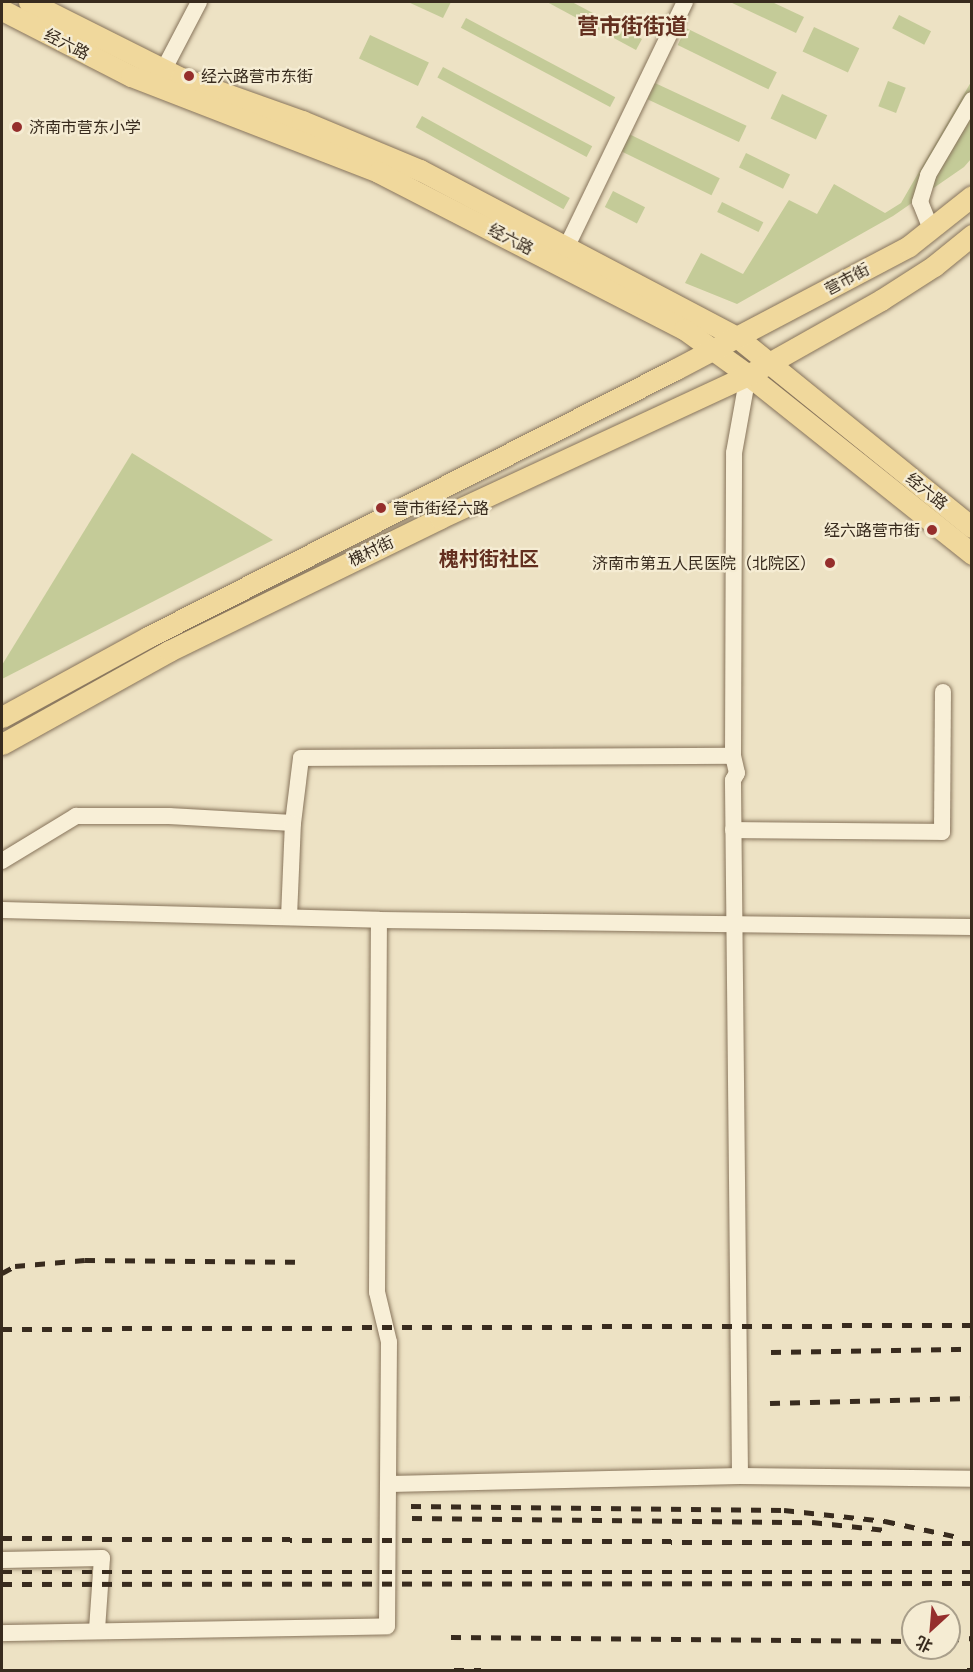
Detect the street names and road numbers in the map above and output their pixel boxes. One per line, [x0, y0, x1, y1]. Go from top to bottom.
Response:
street label: 经六路 [41, 25, 93, 63]
street label: 经六路 [485, 220, 537, 258]
street label: 营市街 [821, 259, 873, 299]
street label: 经六路 [902, 468, 952, 514]
street label: 槐村街 [345, 532, 397, 570]

